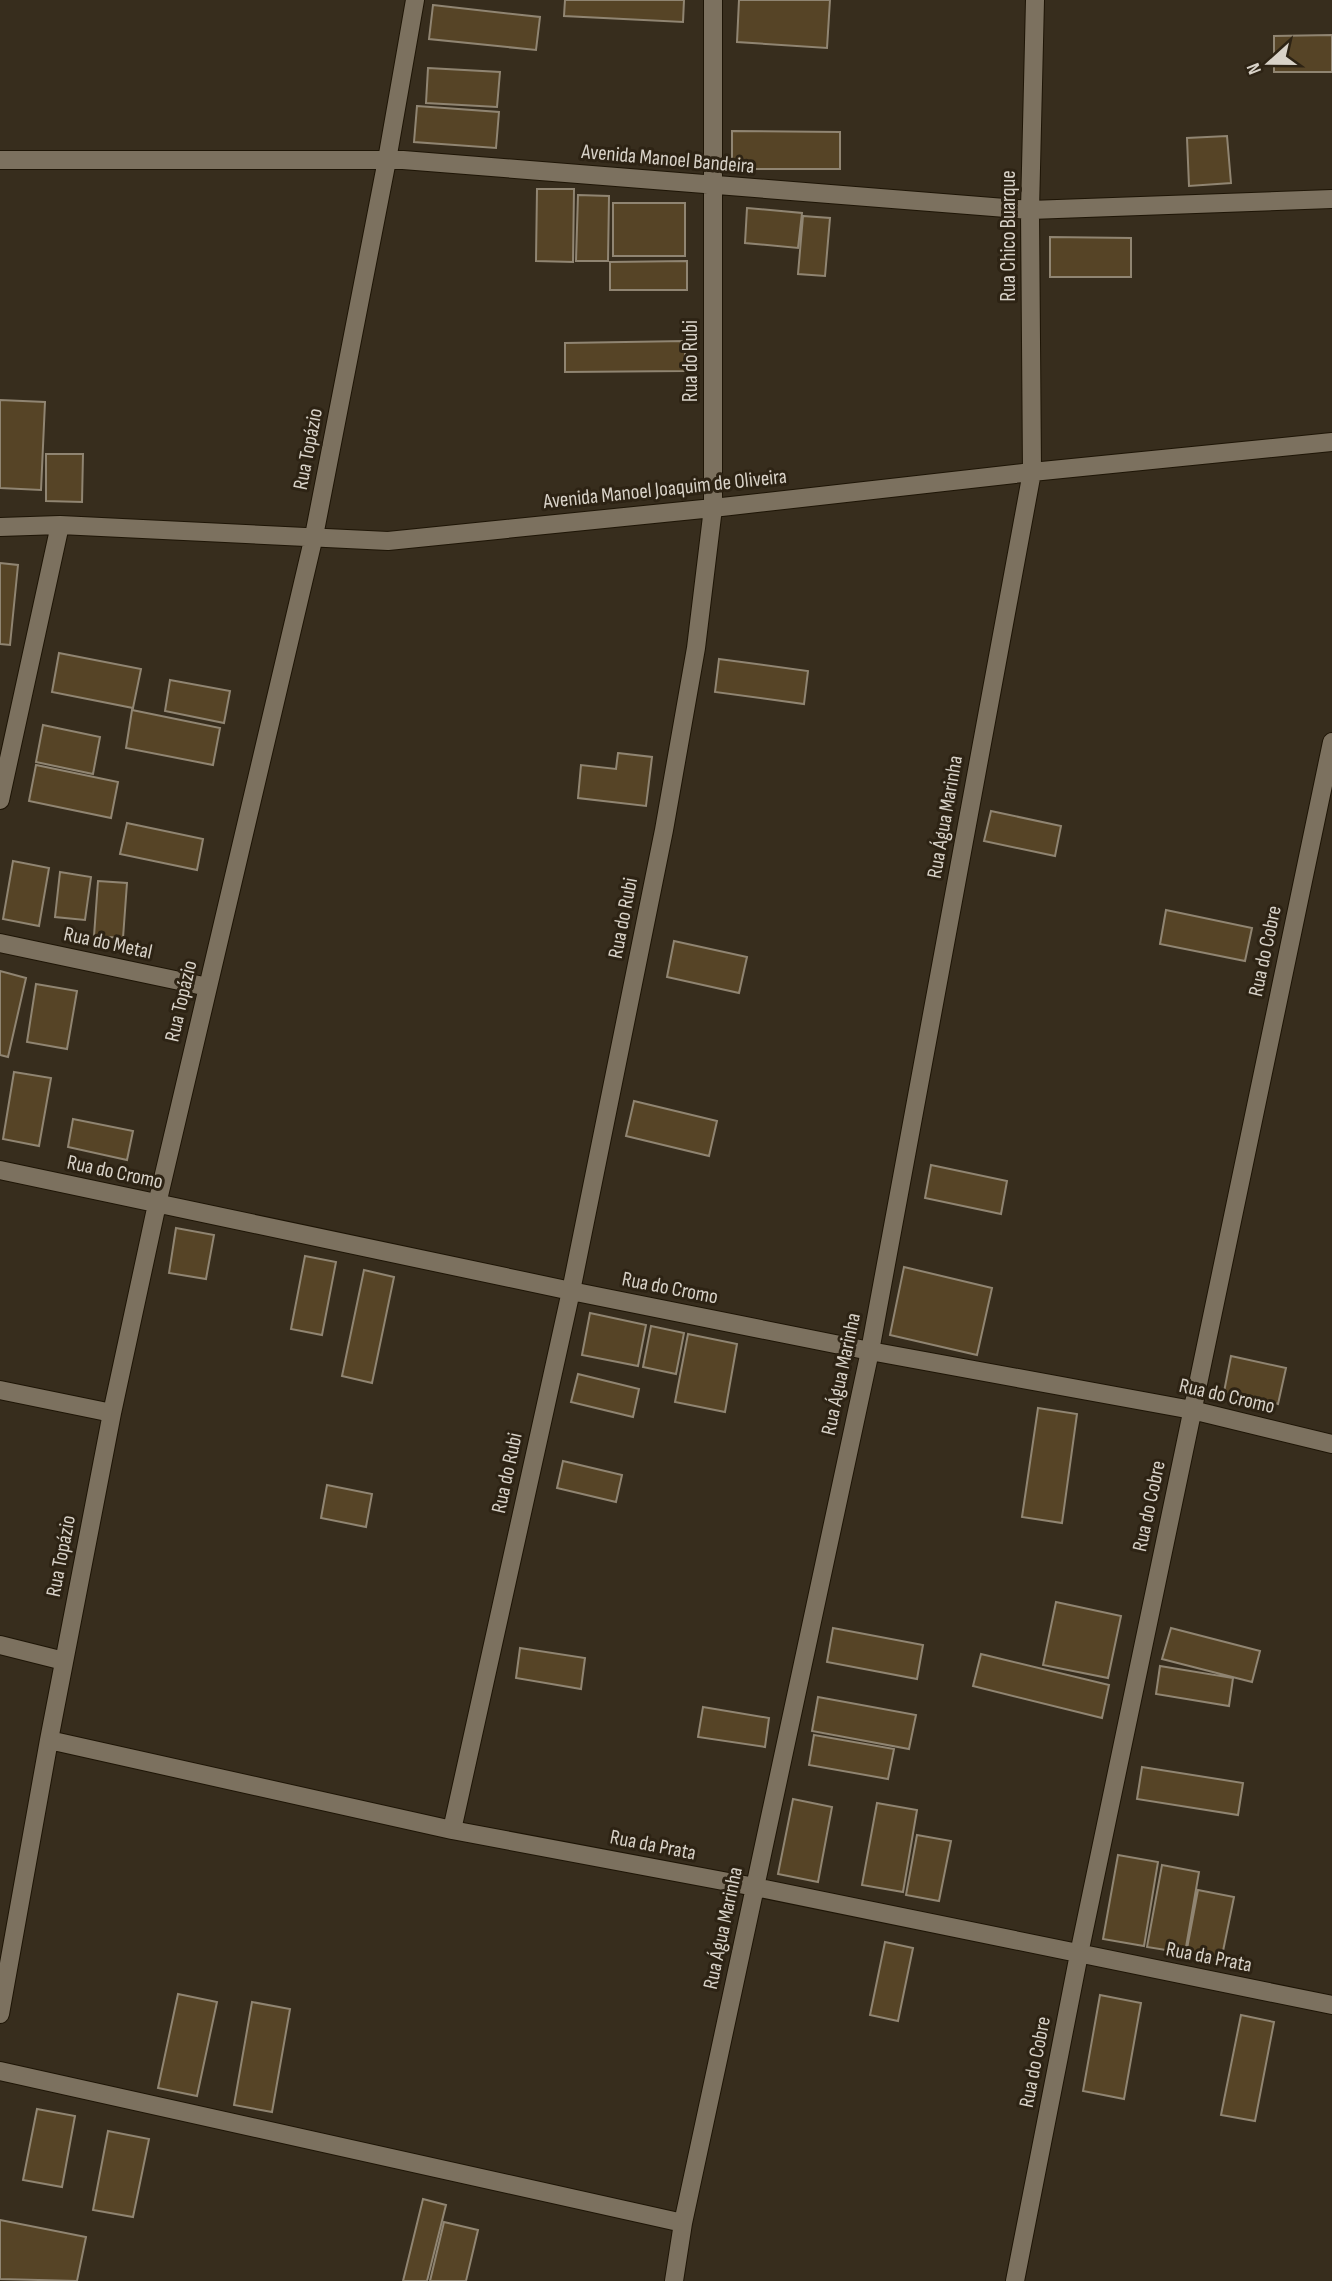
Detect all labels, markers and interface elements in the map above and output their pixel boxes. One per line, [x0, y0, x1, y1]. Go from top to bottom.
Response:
north arrow [1234, 28, 1304, 98]
text: N [1242, 60, 1267, 77]
street label: Avenida Manoel Bandeira [579, 139, 756, 179]
street label: Rua Chico Buarque [996, 170, 1021, 302]
street label: Rua do Rubi [678, 320, 703, 402]
street label: Rua Topázio [288, 406, 328, 492]
street label: Avenida Manoel Joaquim de Oliveira [541, 464, 788, 514]
street label: Rua Água Marinha [922, 754, 968, 880]
street label: Rua do Rubi [603, 875, 643, 961]
street label: Rua do Cobre [1243, 903, 1287, 999]
street label: Rua do Metal [61, 921, 155, 965]
street label: Rua Topázio [160, 958, 202, 1044]
street label: Rua do Cromo [65, 1150, 165, 1194]
street label: Rua do Cromo [620, 1266, 720, 1310]
street label: Rua Água Marinha [816, 1311, 866, 1437]
street label: Rua do Cromo [1177, 1373, 1277, 1419]
street label: Rua do Rubi [486, 1430, 528, 1516]
street label: Rua do Cobre [1127, 1458, 1171, 1554]
street label: Rua Topázio [41, 1513, 81, 1599]
street label: Rua da Prata [608, 1824, 698, 1866]
street label: Rua Água Marinha [698, 1865, 748, 1991]
street label: Rua da Prata [1164, 1936, 1254, 1978]
street label: Rua do Cobre [1014, 2014, 1056, 2110]

